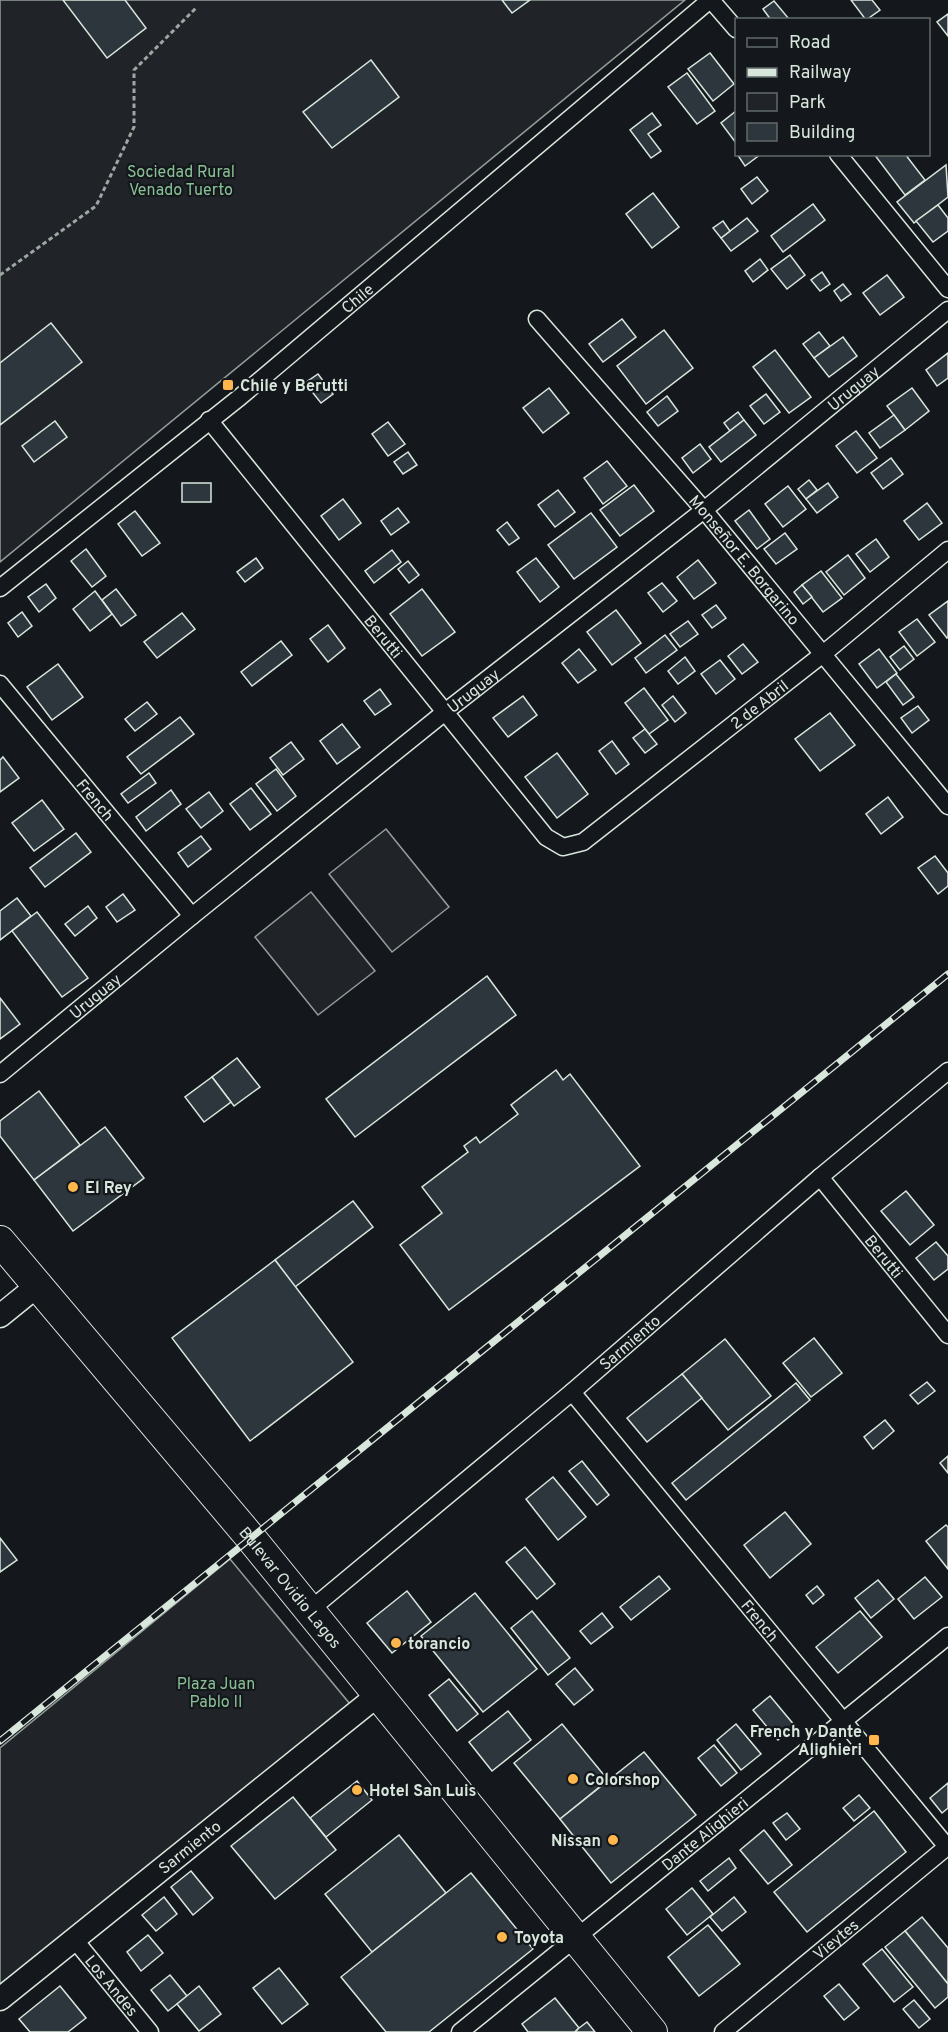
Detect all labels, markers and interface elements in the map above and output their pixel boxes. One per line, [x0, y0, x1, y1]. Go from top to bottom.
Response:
legend [735, 18, 930, 156]
text: Road [789, 32, 831, 55]
text: Railway [789, 62, 851, 85]
text: Park [789, 92, 826, 115]
text: Building [789, 122, 855, 145]
park label: Sociedad Rural Venado Tuerto [127, 163, 235, 201]
street label: Chile [338, 280, 379, 319]
street label: Uruguay [825, 362, 884, 416]
place label: Chile y Berutti [240, 377, 348, 397]
marker: Chile y Berutti [221, 378, 235, 392]
street label: Monseñor E. Borgarino [684, 492, 803, 630]
street label: Berutti [359, 612, 406, 663]
street label: Uruguay [444, 665, 504, 718]
street label: 2 de Abril [727, 677, 793, 735]
street label: French [71, 776, 117, 826]
street label: Uruguay [66, 970, 126, 1025]
place label: El Rey [85, 1179, 132, 1199]
marker: El Rey [66, 1180, 80, 1194]
street label: Berutti [859, 1232, 906, 1283]
street label: Sarmiento [596, 1312, 666, 1376]
street label: Bulevar Ovidio Lagos [234, 1523, 344, 1653]
street label: French [736, 1597, 782, 1647]
place label: torancio [408, 1635, 470, 1655]
marker: torancio [389, 1636, 403, 1650]
park label: Plaza Juan Pablo II [177, 1675, 255, 1713]
place label: French y Dante Alighieri [750, 1723, 862, 1761]
marker: French y Dante Alighieri [867, 1733, 881, 1747]
place label: Colorshop [585, 1771, 660, 1791]
marker: Colorshop [566, 1772, 580, 1786]
place label: Hotel San Luis [369, 1782, 477, 1802]
marker: Hotel San Luis [350, 1783, 364, 1797]
street label: Dante Alighieri [658, 1794, 753, 1876]
street label: Sarmiento [155, 1817, 226, 1879]
place label: Nissan [551, 1832, 601, 1852]
marker: Nissan [606, 1833, 620, 1847]
street label: Vieytes [810, 1916, 864, 1965]
place label: Toyota [514, 1929, 564, 1949]
marker: Toyota [495, 1930, 509, 1944]
street label: Los Andes [79, 1952, 141, 2021]

